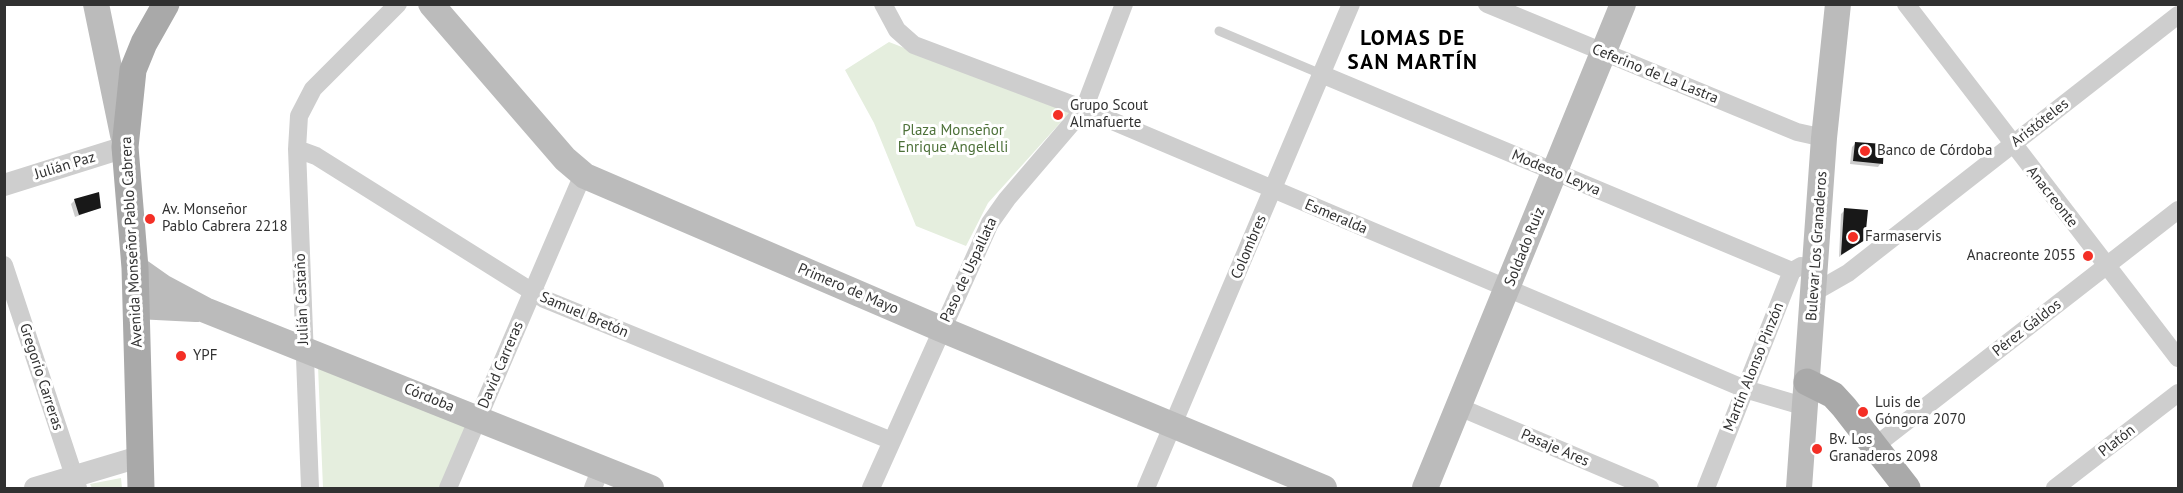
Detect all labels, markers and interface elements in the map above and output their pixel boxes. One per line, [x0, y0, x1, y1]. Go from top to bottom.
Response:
district label: LOMAS DE SAN MARTÍN [1348, 26, 1478, 76]
street label: Ceferino de La Lastra [1589, 40, 1721, 108]
street label: Aristóteles [2008, 95, 2072, 151]
place label: Grupo Scout Almafuerte [1070, 97, 1148, 132]
marker: Grupo Scout Almafuerte [1051, 108, 1065, 122]
park label: Plaza Monseñor Enrique Angelelli [898, 122, 1008, 157]
street label: Avenida Monseñor Pablo Cabrera [117, 136, 147, 348]
place label: Banco de Córdoba [1877, 142, 1992, 160]
marker: Banco de Córdoba [1858, 144, 1872, 158]
street label: Modesto Leyva [1509, 146, 1603, 200]
street label: Julián Paz [32, 148, 98, 184]
street label: Anacreonte [2023, 163, 2081, 231]
street label: Bulevar Los Granaderos [1803, 171, 1831, 321]
street label: Esmeralda [1302, 196, 1370, 238]
place label: Av. Monseñor Pablo Cabrera 2218 [162, 201, 288, 236]
street label: Soldado Ruiz [1501, 205, 1549, 289]
marker: Av. Monseñor Pablo Cabrera 2218 [143, 212, 157, 226]
street label: Colombres [1227, 212, 1271, 282]
street label: Paso de Uspallata [937, 215, 1001, 325]
place label: Farmaservis [1865, 228, 1942, 246]
marker: Farmaservis [1846, 230, 1860, 244]
place label: Anacreonte 2055 [1967, 247, 2076, 265]
marker: Anacreonte 2055 [2081, 249, 2095, 263]
street label: Julián Castaño [291, 253, 313, 345]
street label: Primero de Mayo [795, 260, 901, 318]
street label: Samuel Bretón [537, 288, 631, 342]
street label: Pérez Gáldos [1989, 296, 2065, 360]
street label: Martín Alonso Pinzón [1720, 300, 1788, 434]
street label: David Carreras [475, 319, 527, 411]
street label: Gregorio Carreras [15, 321, 67, 433]
place label: YPF [193, 347, 218, 365]
marker: YPF [174, 349, 188, 363]
street label: Córdoba [401, 380, 457, 416]
place label: Luis de Góngora 2070 [1875, 394, 1966, 429]
marker: Luis de Góngora 2070 [1856, 405, 1870, 419]
street label: Platón [2095, 421, 2139, 461]
street label: Pasaje Ares [1518, 426, 1592, 470]
place label: Bv. Los Granaderos 2098 [1829, 431, 1938, 466]
marker: Bv. Los Granaderos 2098 [1810, 442, 1824, 456]

